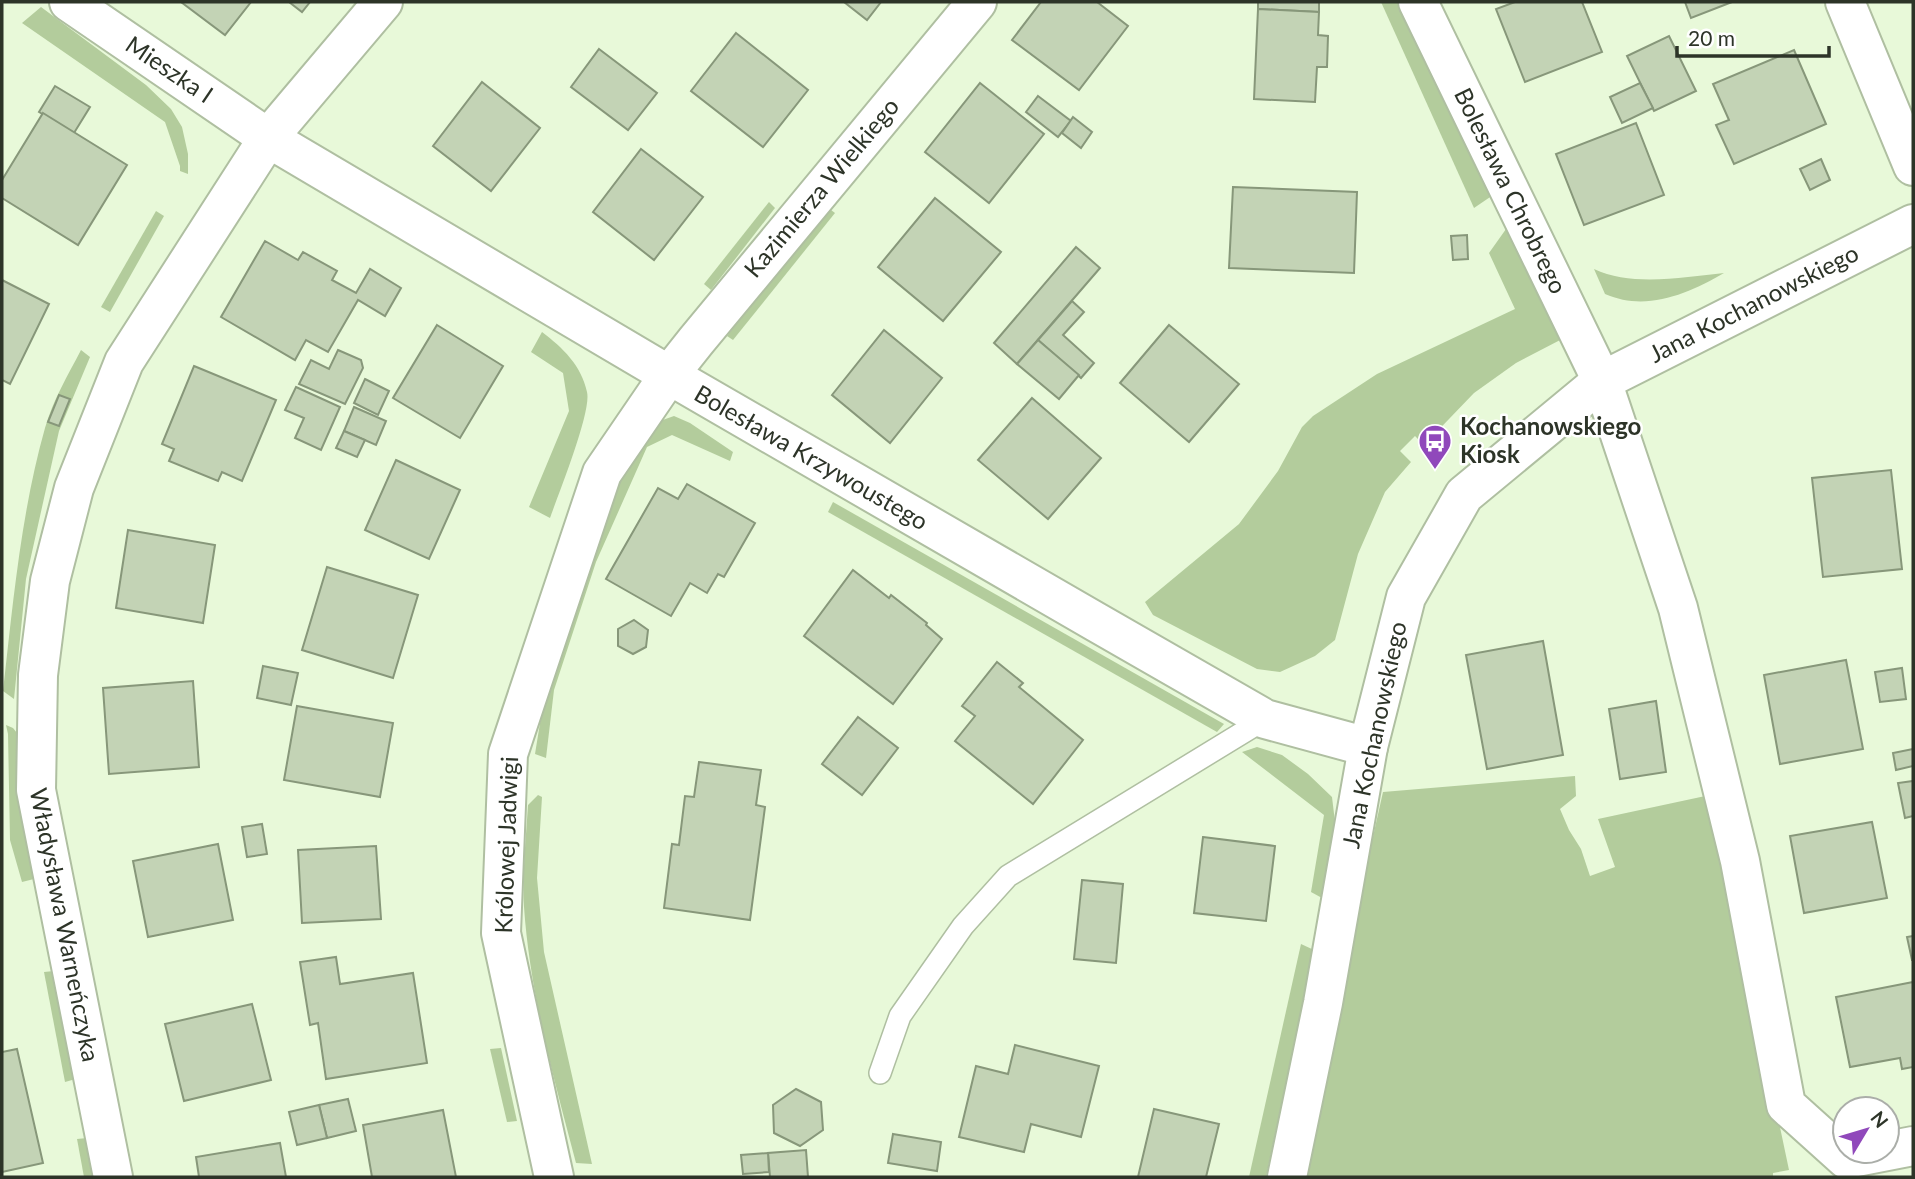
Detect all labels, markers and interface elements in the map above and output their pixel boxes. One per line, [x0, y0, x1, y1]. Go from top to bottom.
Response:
scale bar [1677, 14, 1829, 58]
text: 20 m [1688, 25, 1735, 50]
street label: Mieszka I [121, 29, 219, 108]
street label: Bolesława Chrobrego [1449, 83, 1574, 298]
street label: Kazimierza Wielkiego [737, 91, 904, 283]
street label: Jana Kochanowskiego [1644, 237, 1863, 368]
street label: Bolesława Krzywoustego [690, 378, 934, 535]
place label: Kochanowskiego Kiosk [1460, 411, 1641, 468]
bus stop icon: Kochanowskiego Kiosk [1416, 422, 1454, 471]
street label: Jana Kochanowskiego [1335, 619, 1412, 851]
street label: Królowej Jadwigi [488, 756, 523, 934]
street label: Władysława Warneńczyka [25, 785, 106, 1064]
north arrow [1831, 1095, 1901, 1165]
text: N [1866, 1106, 1893, 1132]

